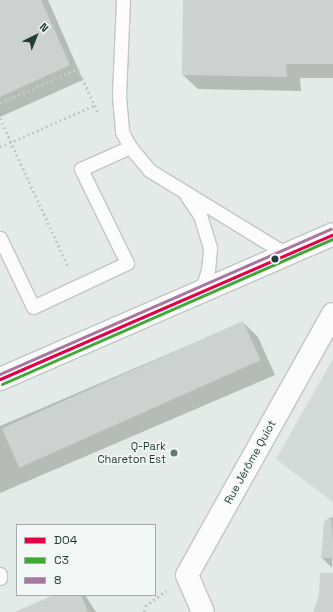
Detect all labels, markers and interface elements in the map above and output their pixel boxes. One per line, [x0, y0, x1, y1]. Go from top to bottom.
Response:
north arrow [16, 16, 56, 56]
text: N [37, 20, 52, 35]
unlabelled marker [270, 254, 280, 264]
street label: Rue Jérôme Quiot [222, 418, 278, 506]
place label: Q-Park Chareton Est [97, 440, 166, 466]
marker: Q-Park Chareton Est [169, 448, 179, 458]
legend [16, 524, 156, 596]
text: D04 [54, 532, 77, 548]
text: C3 [54, 552, 69, 568]
text: 8 [54, 572, 61, 588]

